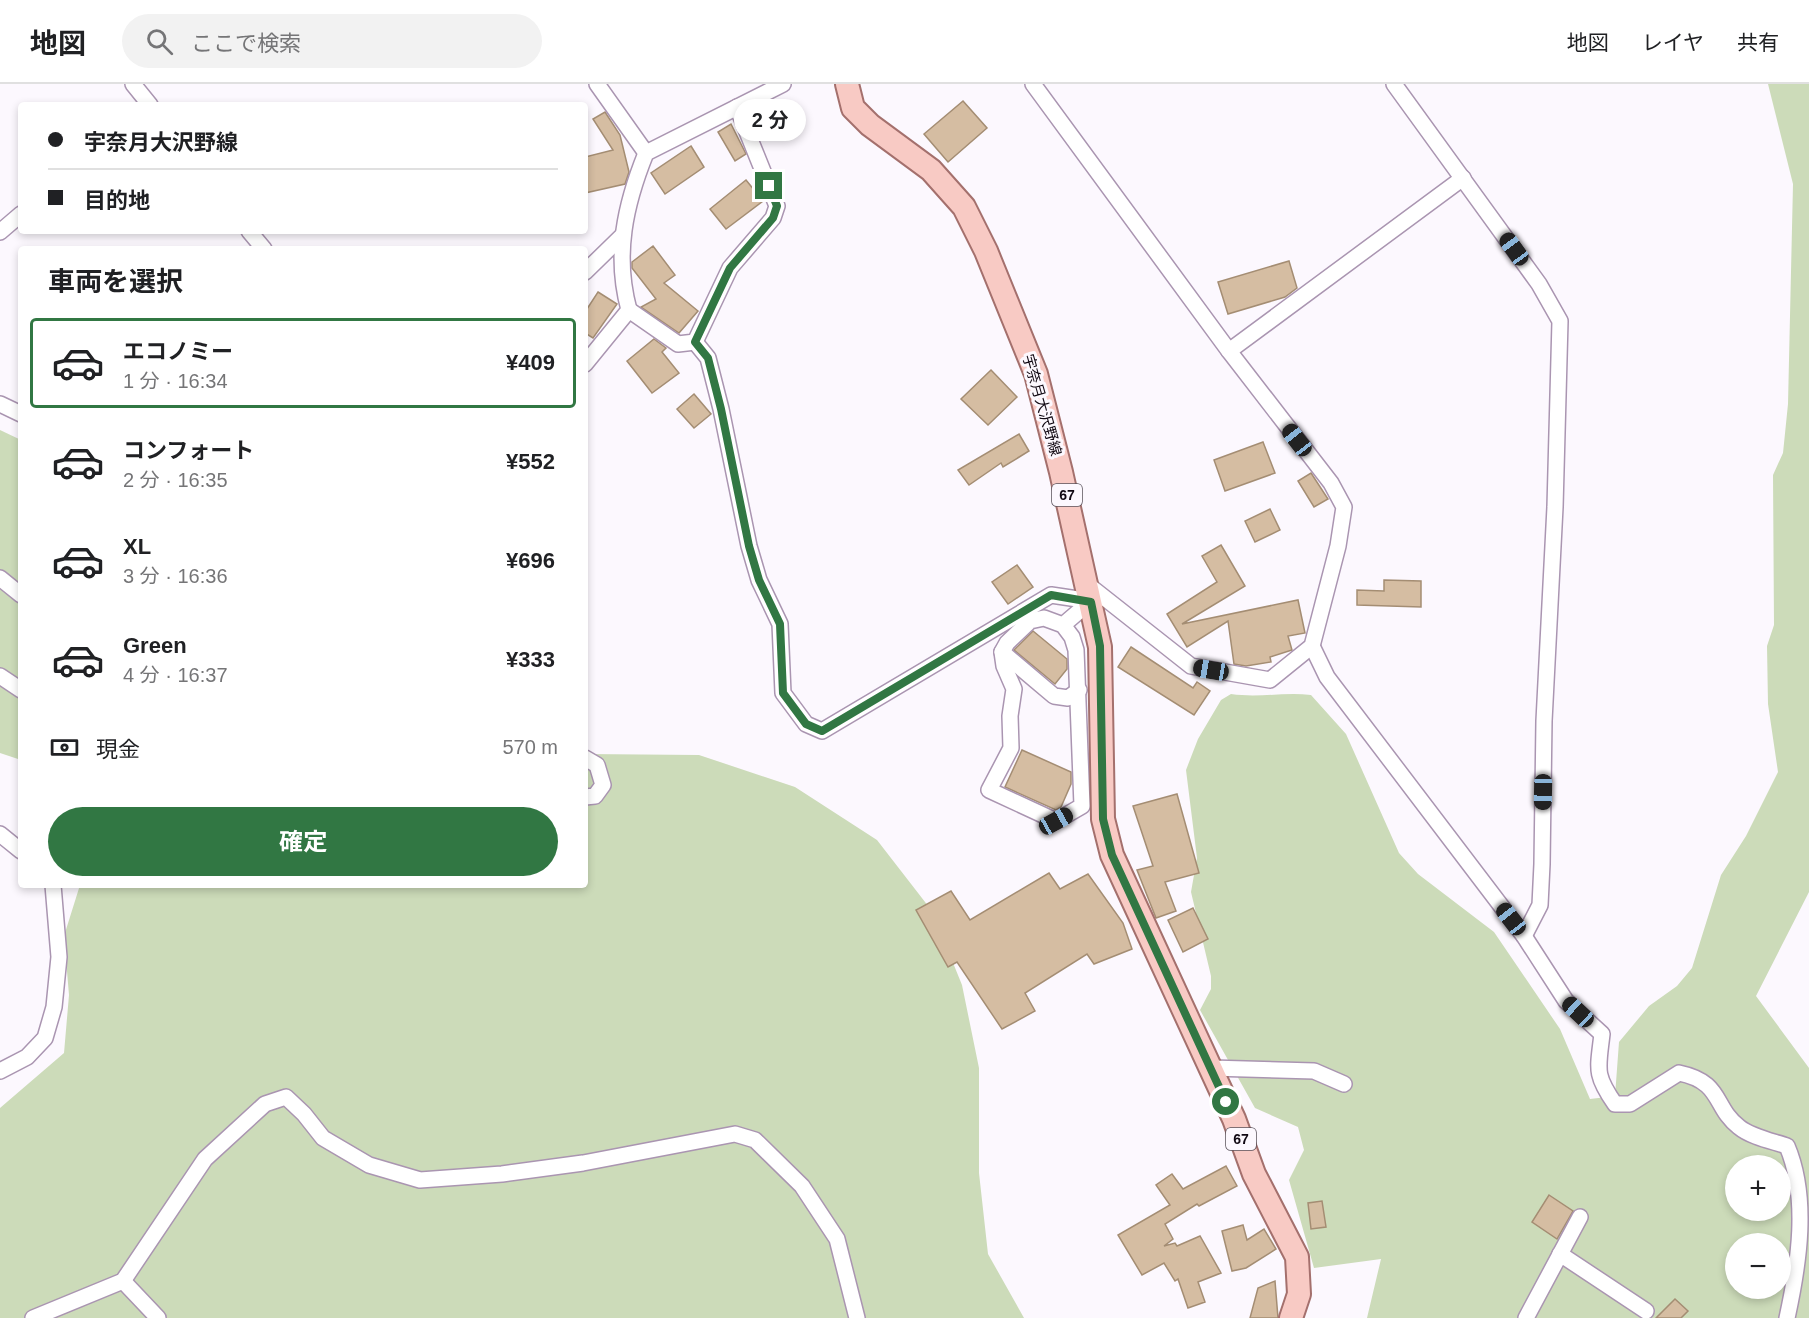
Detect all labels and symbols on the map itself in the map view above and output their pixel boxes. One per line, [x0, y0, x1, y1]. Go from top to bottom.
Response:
callout: 2 分 [733, 99, 805, 141]
route end [755, 172, 782, 199]
car [1496, 229, 1532, 269]
street label: 宇奈月大沢野線 [1020, 352, 1065, 458]
car [1279, 420, 1315, 460]
road number: 67 [1052, 484, 1082, 506]
car [1192, 658, 1230, 682]
car [1534, 774, 1552, 810]
car [1036, 804, 1076, 838]
car [1493, 899, 1529, 939]
car [1559, 993, 1597, 1031]
route start [1212, 1088, 1239, 1115]
road number: 67 [1226, 1128, 1256, 1150]

